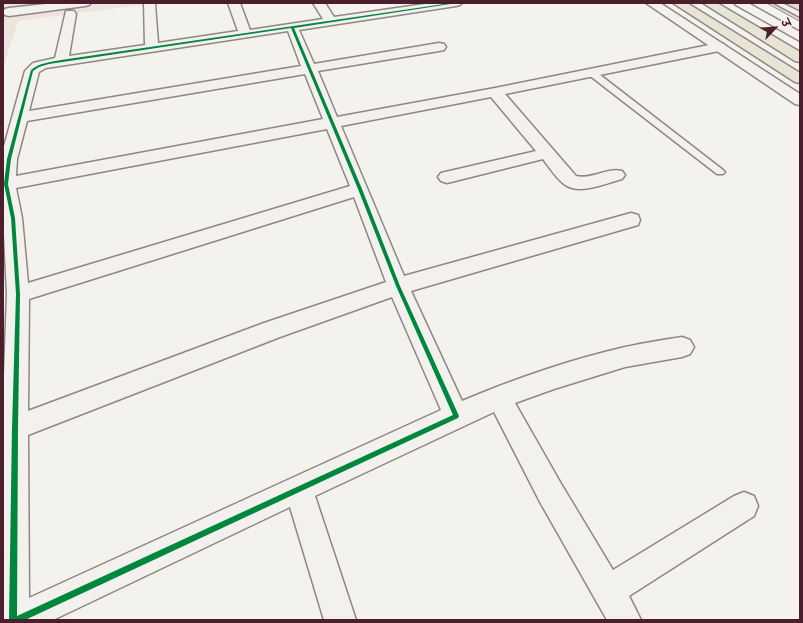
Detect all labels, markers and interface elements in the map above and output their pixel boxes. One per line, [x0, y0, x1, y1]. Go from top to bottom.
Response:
north arrow [755, 8, 795, 48]
text: उ [778, 16, 795, 29]

